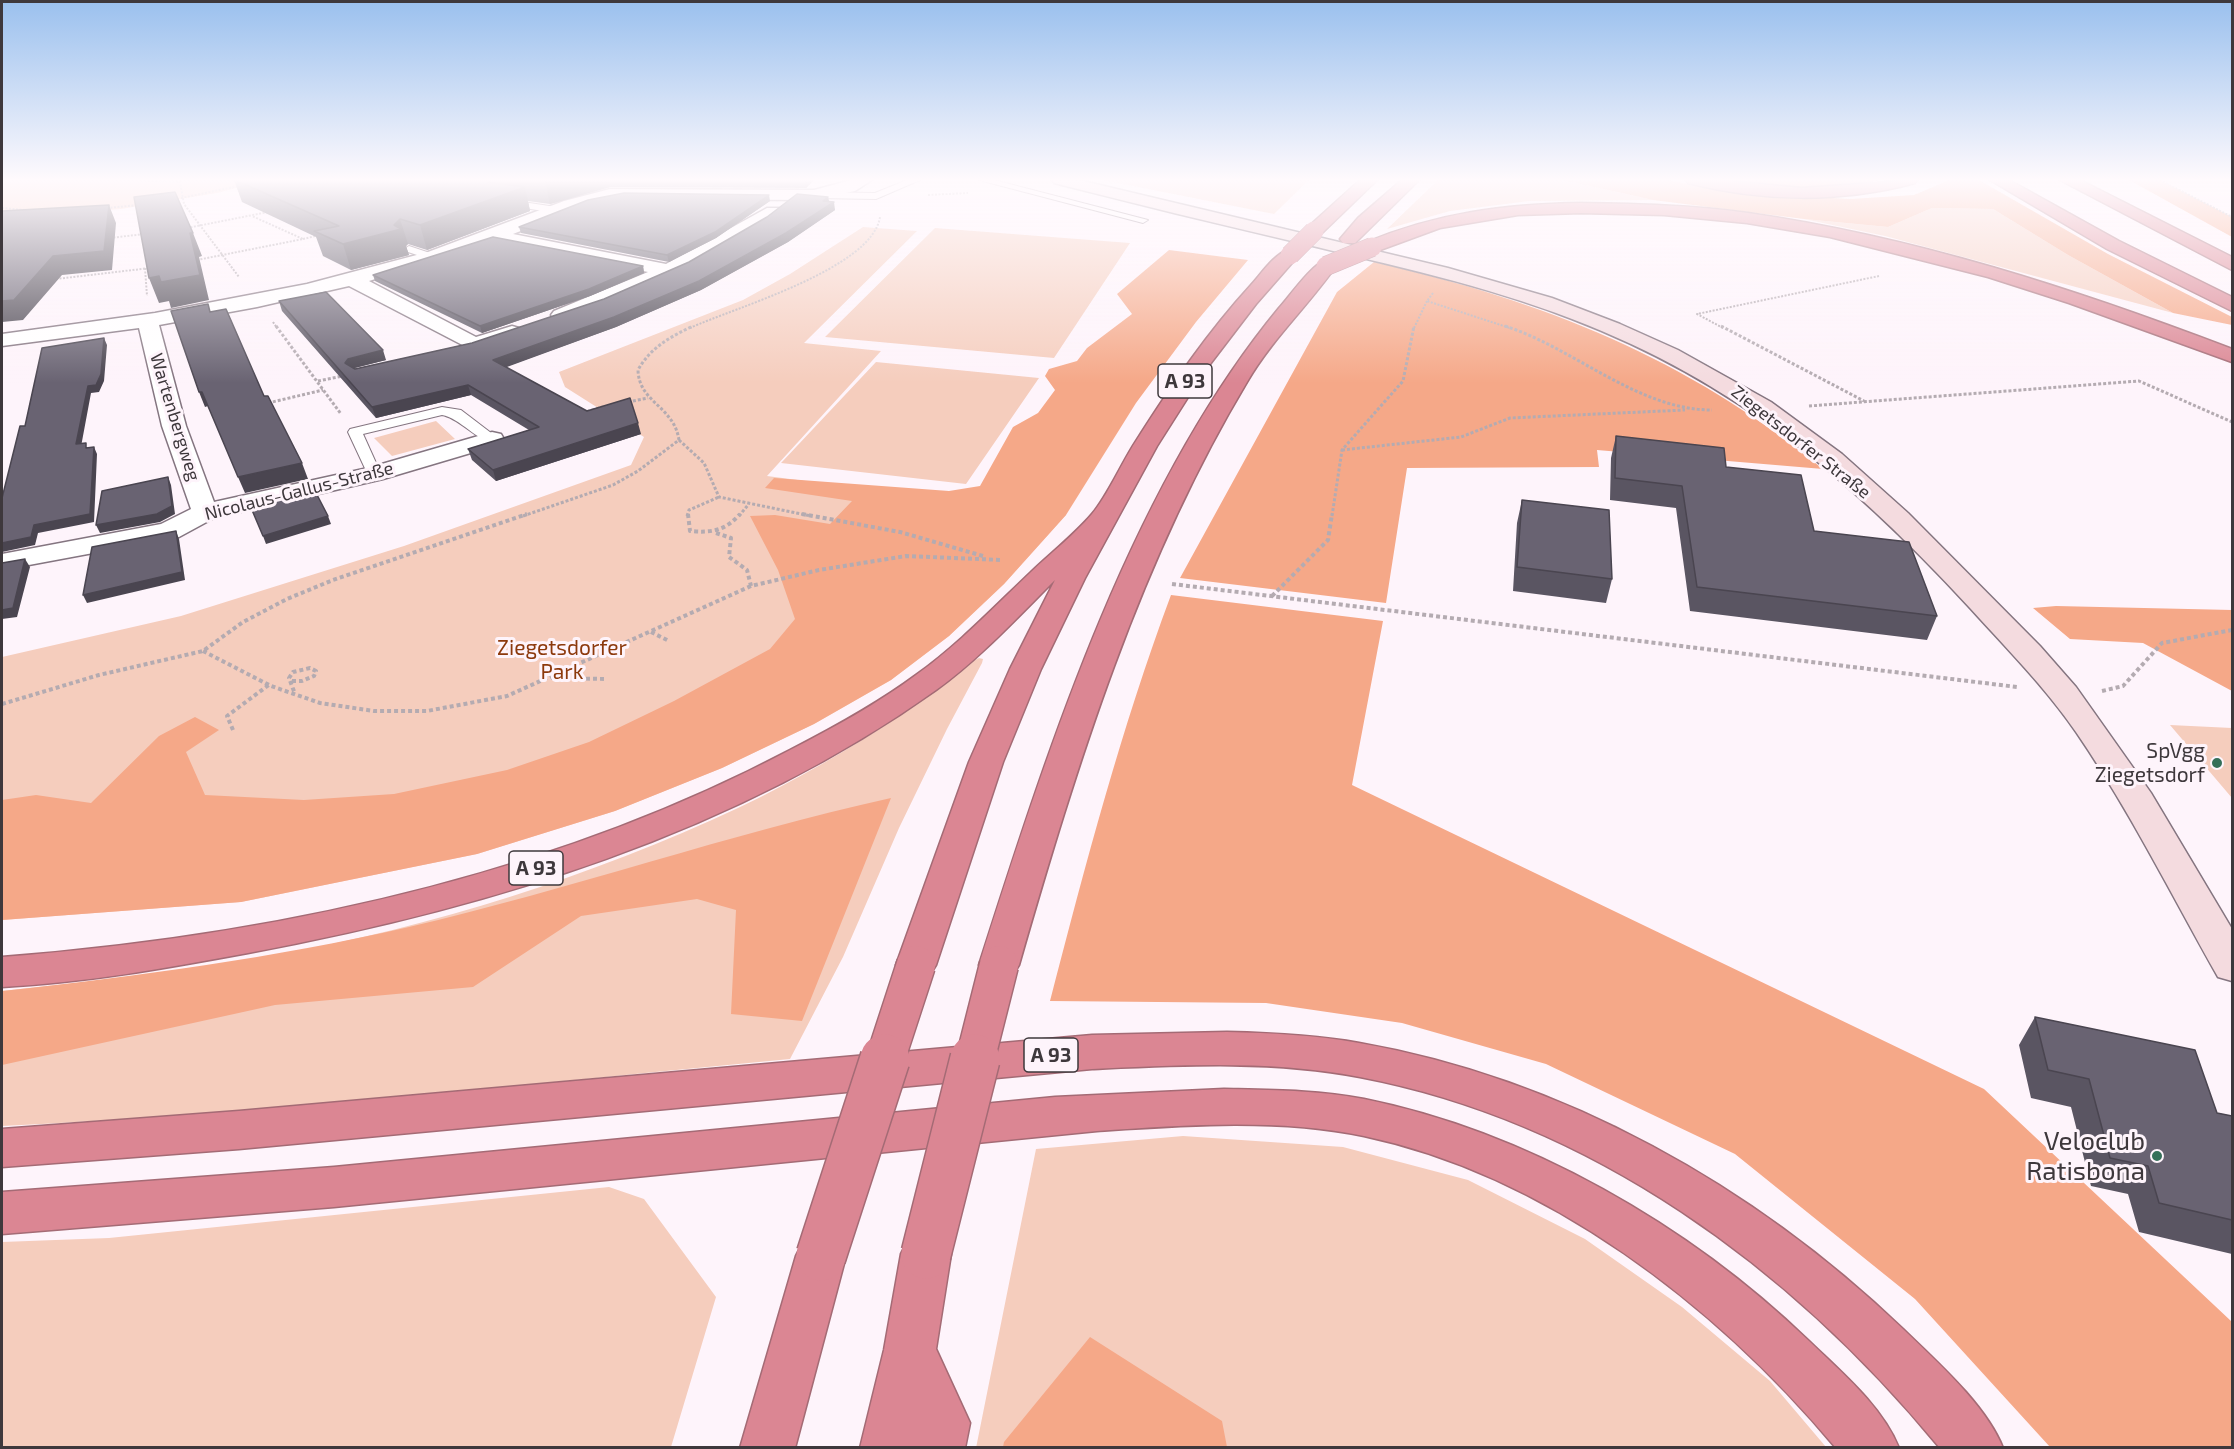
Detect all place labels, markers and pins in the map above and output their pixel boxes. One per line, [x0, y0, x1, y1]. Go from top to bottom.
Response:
place label: SpVgg Ziegetsdorf [2095, 738, 2205, 788]
marker: SpVgg Ziegetsdorf [2210, 756, 2224, 770]
place label: Veloclub Ratisbona [2026, 1125, 2145, 1186]
marker: Veloclub Ratisbona [2150, 1149, 2164, 1163]

